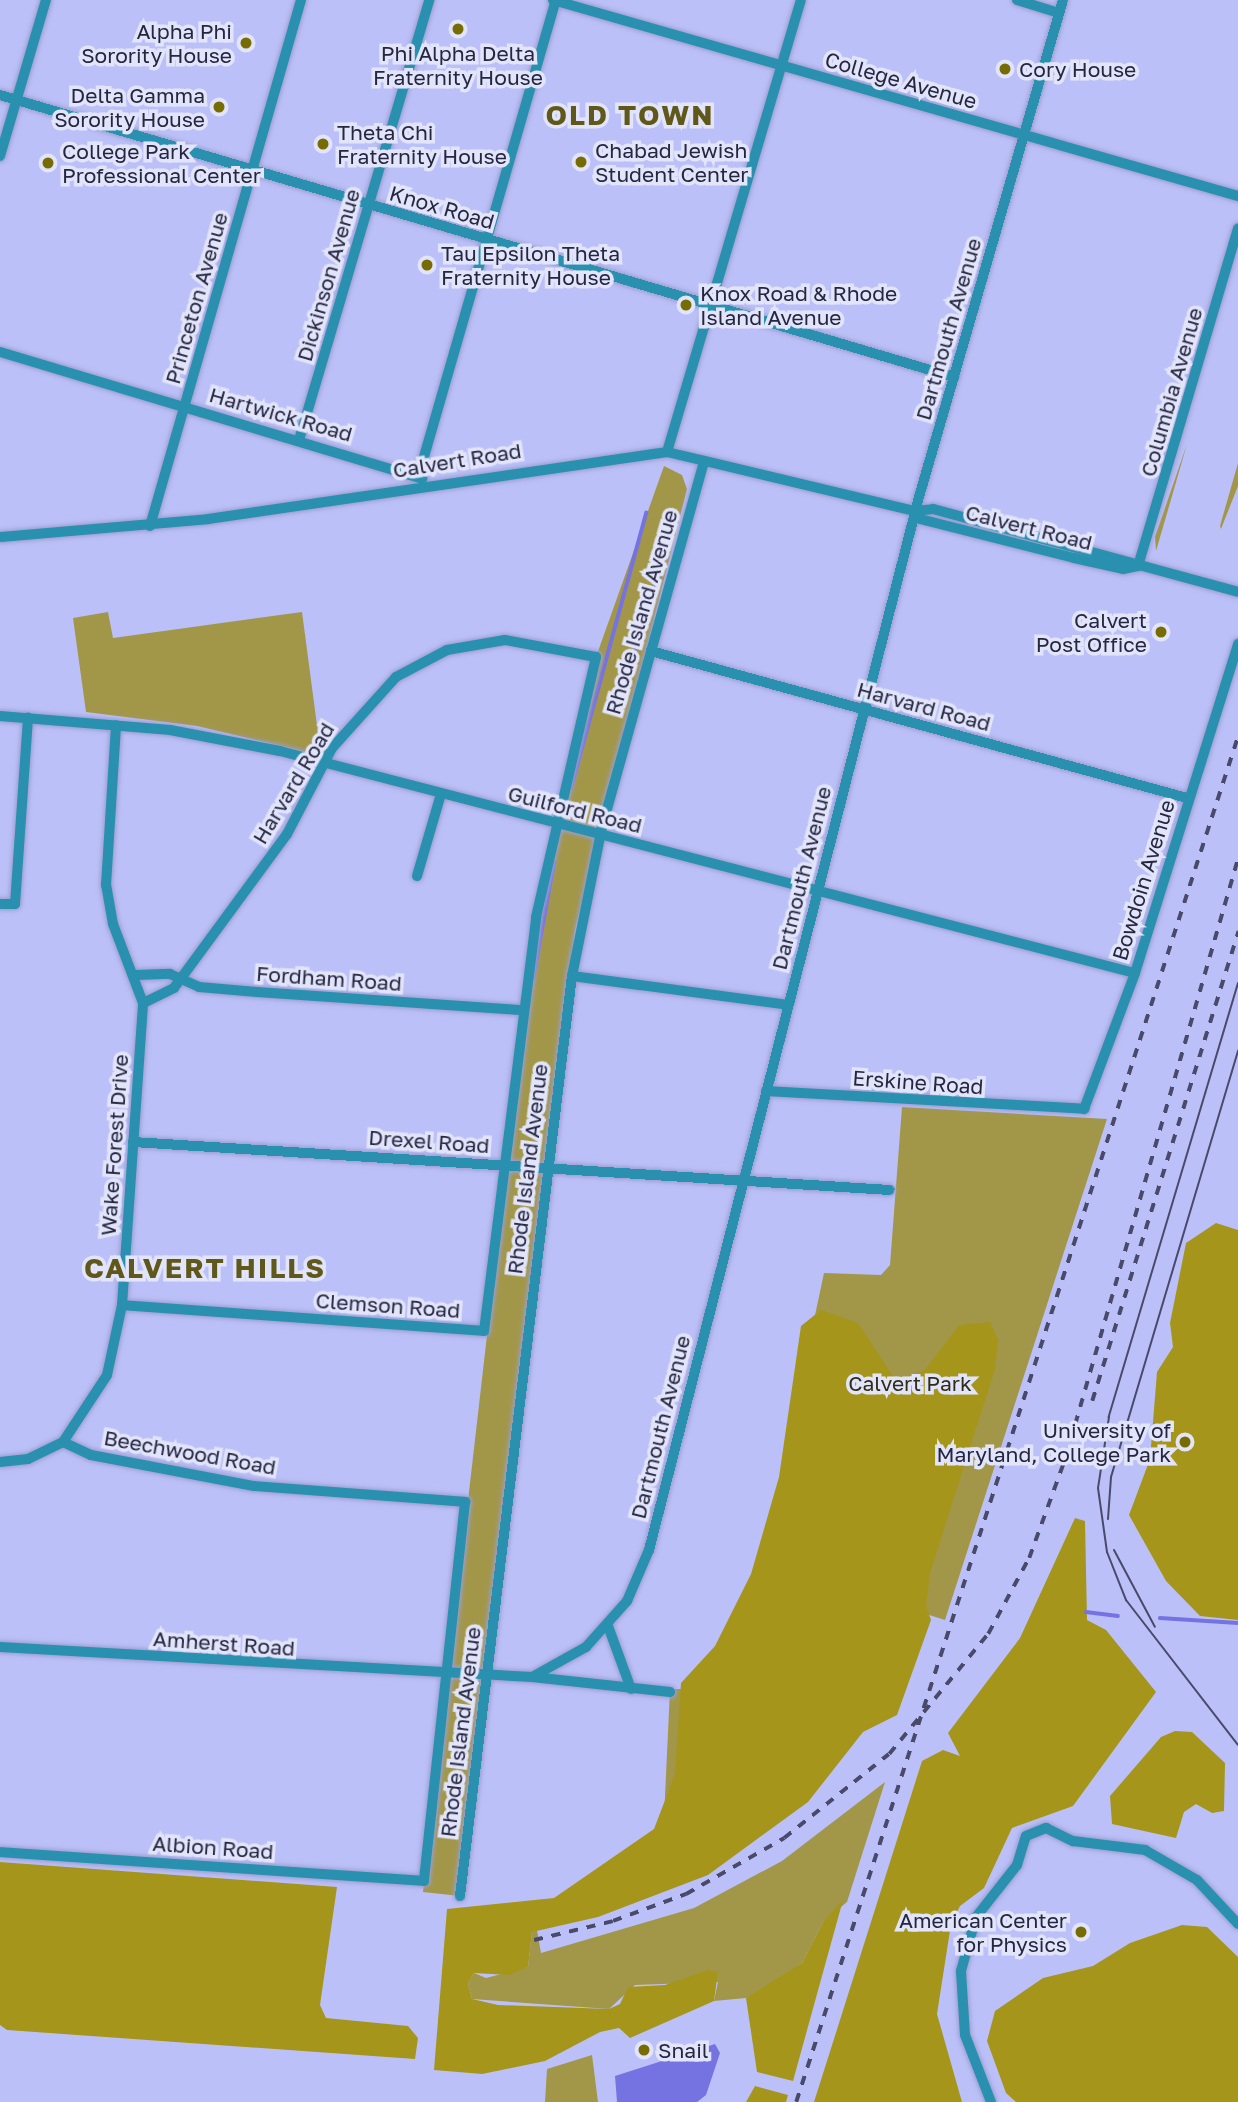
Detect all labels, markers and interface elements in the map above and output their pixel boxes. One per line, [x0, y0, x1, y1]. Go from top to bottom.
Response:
place label: Alpha Phi Sorority House [81, 18, 232, 68]
marker: Phi Alpha Delta Fraternity House [450, 21, 466, 37]
marker: Alpha Phi Sorority House [238, 35, 254, 51]
place label: Phi Alpha Delta Fraternity House [373, 40, 543, 90]
street label: College Avenue [822, 46, 980, 114]
place label: Cory House [1019, 56, 1136, 82]
marker: Cory House [997, 61, 1013, 77]
place label: Delta Gamma Sorority House [54, 82, 205, 132]
district label: OLD TOWN [546, 98, 714, 132]
marker: Delta Gamma Sorority House [211, 99, 227, 115]
place label: Theta Chi Fraternity House [337, 119, 507, 169]
marker: Theta Chi Fraternity House [315, 136, 331, 152]
place label: Chabad Jewish Student Center [595, 137, 749, 187]
place label: College Park Professional Center [62, 138, 261, 188]
marker: Chabad Jewish Student Center [573, 154, 589, 170]
marker: College Park Professional Center [40, 155, 56, 171]
street label: Knox Road [387, 180, 497, 234]
street label: Dickinson Avenue [291, 186, 365, 364]
street label: Princeton Avenue [159, 209, 233, 387]
street label: Dartmouth Avenue [910, 235, 986, 423]
place label: Tau Epsilon Theta Fraternity House [441, 240, 620, 290]
marker: Tau Epsilon Theta Fraternity House [419, 257, 435, 273]
place label: Knox Road & Rhode Island Avenue [700, 280, 897, 330]
marker: Knox Road & Rhode Island Avenue [678, 297, 694, 313]
street label: Columbia Avenue [1135, 305, 1207, 479]
street label: Hartwick Road [207, 382, 355, 446]
street label: Calvert Road [391, 437, 523, 483]
street label: Calvert Road [963, 499, 1095, 555]
street label: Rhode Island Avenue [600, 507, 682, 717]
place label: Calvert Post Office [1036, 607, 1147, 657]
marker: Calvert Post Office [1153, 624, 1169, 640]
street label: Harvard Road [854, 676, 994, 736]
street label: Harvard Road [247, 718, 339, 848]
street label: Guilford Road [505, 780, 645, 838]
street label: Dartmouth Avenue [766, 784, 836, 972]
street label: Bowdoin Avenue [1107, 797, 1179, 963]
street label: Fordham Road [255, 960, 403, 996]
street label: Wake Forest Drive [95, 1053, 133, 1237]
street label: Rhode Island Avenue [502, 1062, 552, 1276]
street label: Erskine Road [852, 1065, 984, 1099]
street label: Drexel Road [368, 1124, 490, 1158]
district label: CALVERT HILLS [86, 1251, 324, 1285]
street label: Clemson Road [315, 1287, 461, 1323]
street label: Dartmouth Avenue [625, 1333, 695, 1521]
park label: Calvert Park [848, 1370, 972, 1396]
place label: University of Maryland, College Park [936, 1417, 1171, 1467]
street label: Beechwood Road [102, 1424, 278, 1480]
marker: University of Maryland, College Park [1177, 1434, 1193, 1450]
street label: Amherst Road [152, 1625, 296, 1661]
street label: Rhode Island Avenue [435, 1625, 485, 1839]
street label: Albion Road [152, 1830, 274, 1864]
place label: American Center for Physics [899, 1907, 1067, 1957]
marker: American Center for Physics [1073, 1924, 1089, 1940]
place label: Snail [658, 2037, 709, 2063]
marker: Snail [636, 2042, 652, 2058]

